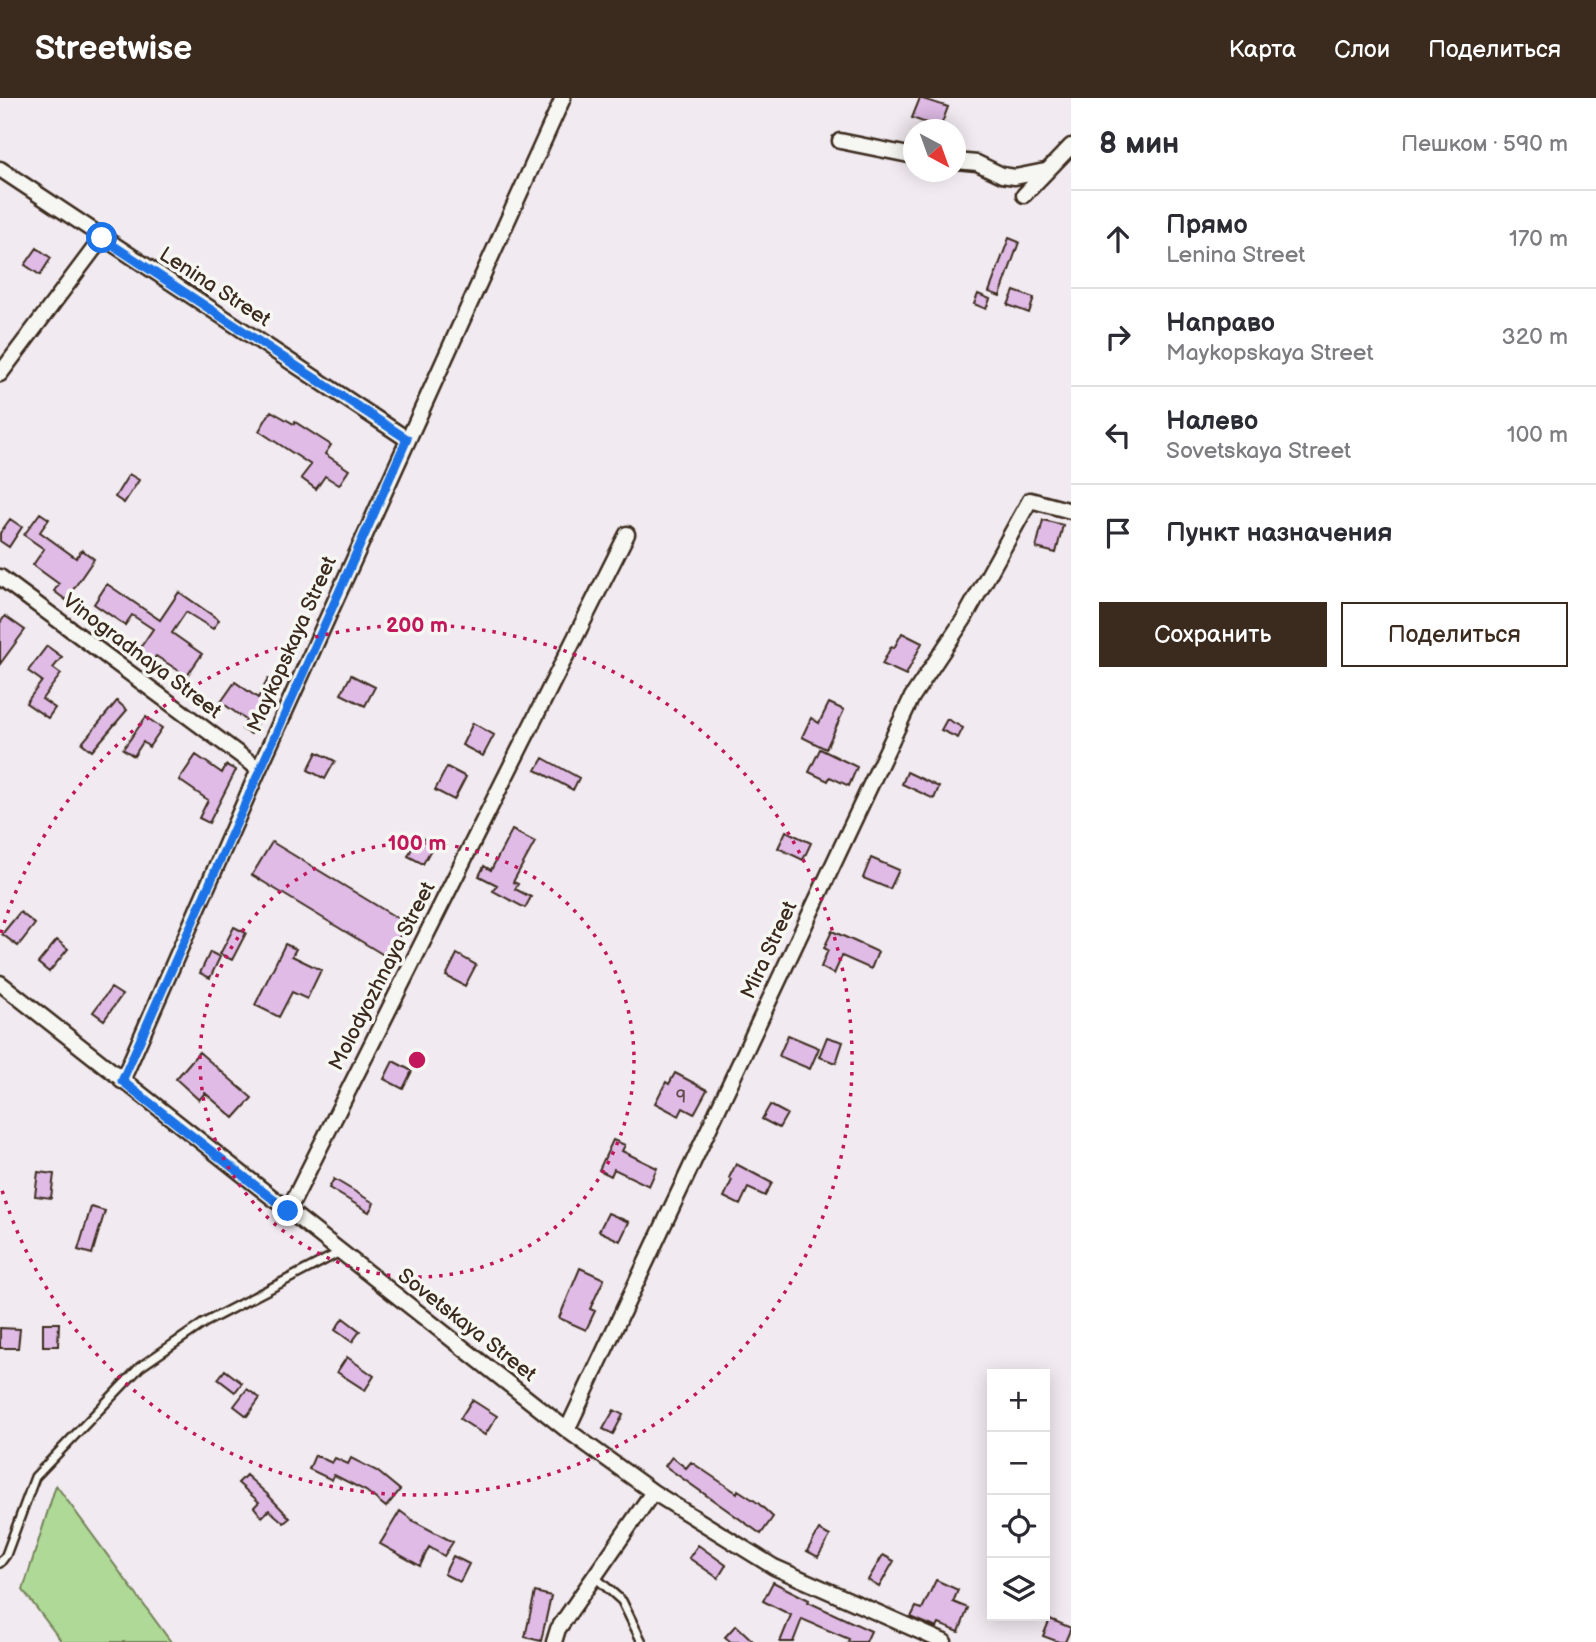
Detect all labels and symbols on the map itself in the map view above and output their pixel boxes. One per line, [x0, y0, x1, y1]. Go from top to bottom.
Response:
north arrow [903, 119, 966, 182]
route start [86, 222, 117, 253]
street label: Lenina Street [155, 242, 276, 332]
street label: Maykopskaya Street [242, 552, 342, 736]
street label: Vinogradnaya Street [58, 588, 227, 724]
text: 200 m [386, 613, 448, 638]
text: 100 m [388, 831, 446, 856]
street label: Molodyozhnaya Street [324, 877, 441, 1074]
street label: Mira Street [735, 897, 803, 1003]
centre of rings [405, 1048, 429, 1072]
house number: 9 [676, 1087, 686, 1108]
route end [272, 1195, 303, 1226]
street label: Sovetskaya Street [393, 1263, 542, 1387]

